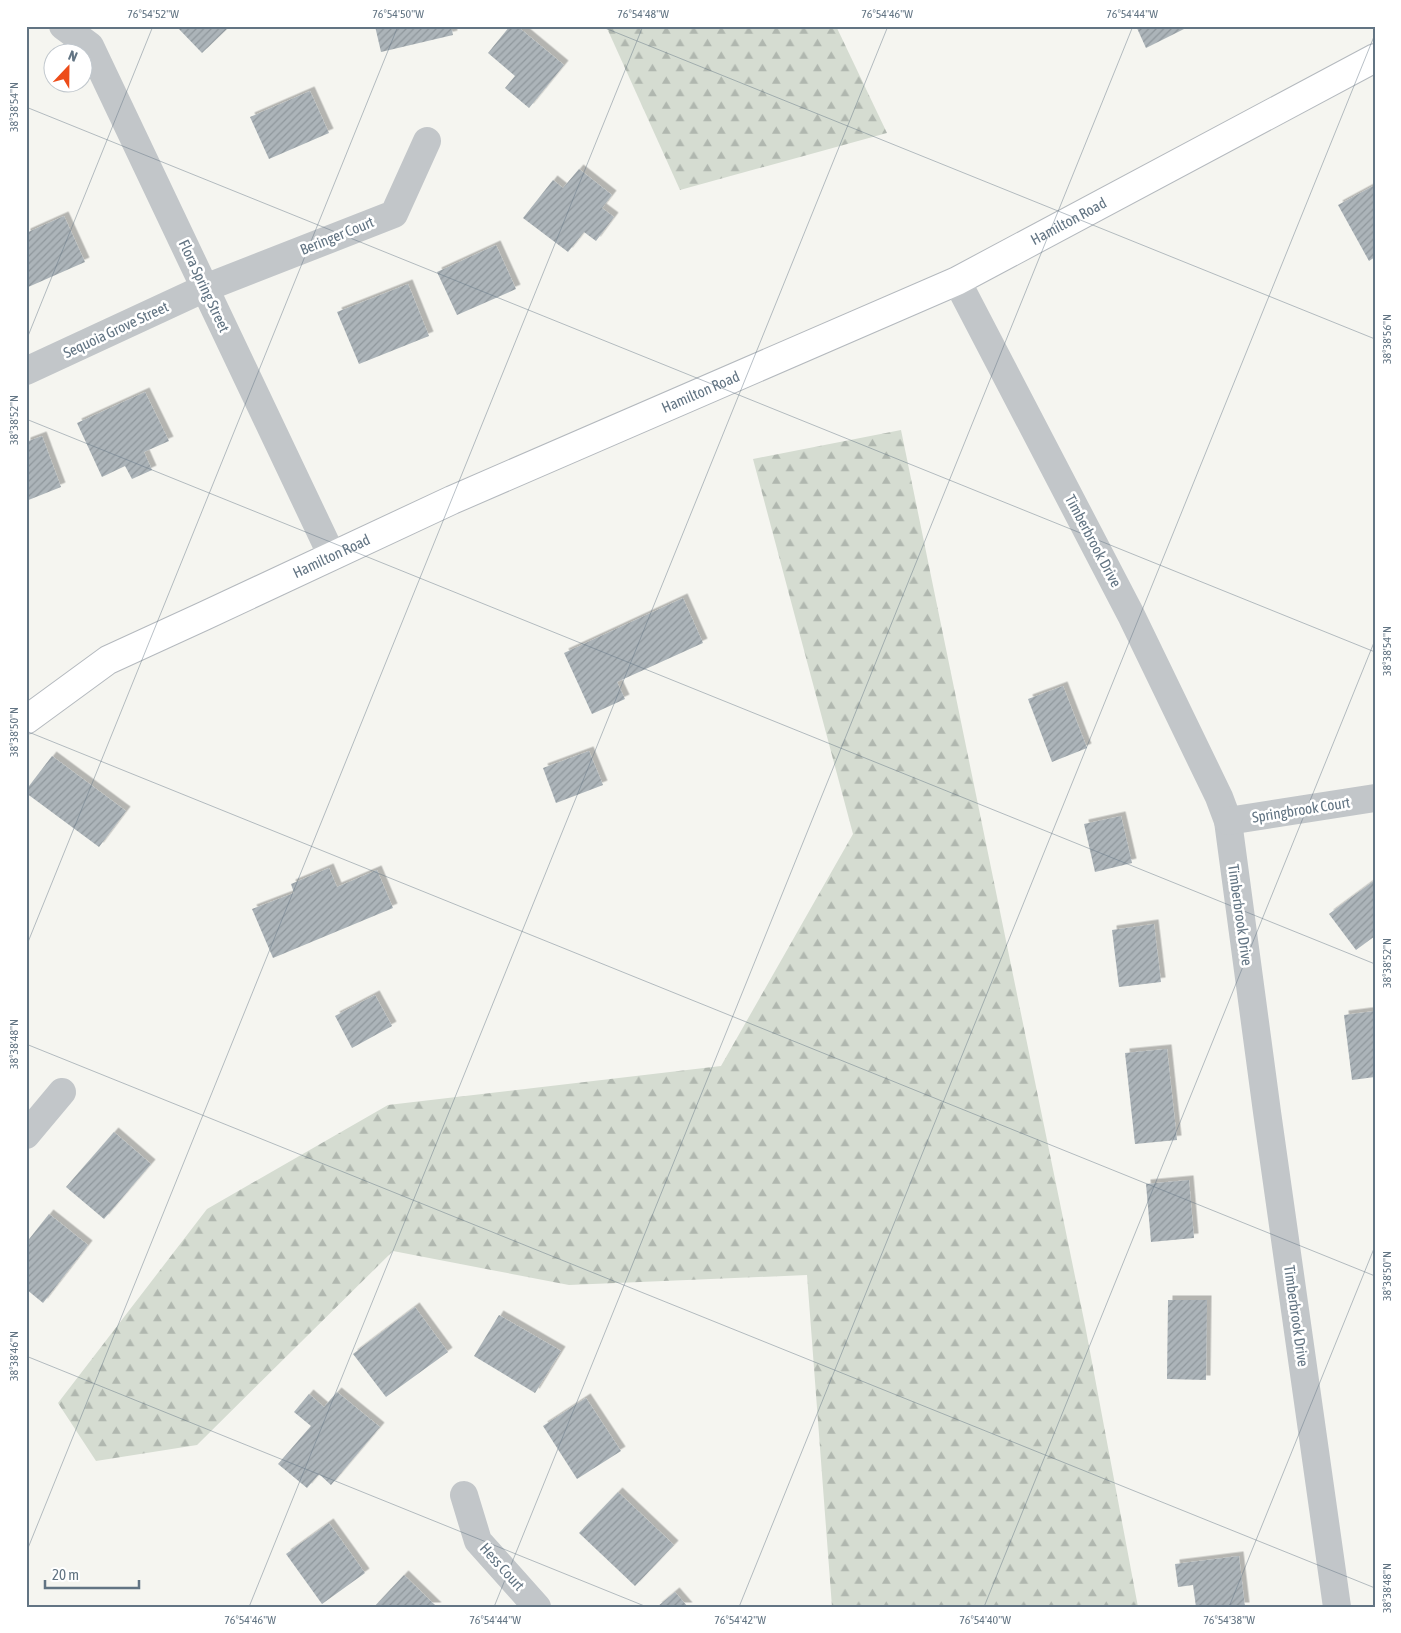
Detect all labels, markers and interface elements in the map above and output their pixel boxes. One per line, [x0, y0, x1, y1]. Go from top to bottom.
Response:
text: 76°54'52"W [127, 7, 179, 21]
text: 76°54'50"W [372, 7, 424, 21]
text: 76°54'48"W [617, 7, 669, 21]
text: 76°54'46"W [861, 7, 913, 21]
text: 76°54'44"W [1106, 7, 1158, 21]
north arrow [42, 42, 92, 92]
text: N [66, 47, 80, 65]
text: 38°38'54"N [7, 82, 21, 132]
street label: Hamilton Road [1028, 194, 1109, 248]
street label: Beringer Court [297, 213, 376, 258]
street label: Flora Spring Street [176, 237, 233, 335]
street label: Sequoia Grove Street [61, 298, 171, 361]
text: 38°38'56"N [1380, 314, 1394, 364]
street label: Hamilton Road [659, 367, 742, 416]
text: 38°38'52"N [7, 395, 21, 445]
street label: Timberbrook Drive [1062, 492, 1125, 590]
street label: Hamilton Road [290, 531, 373, 581]
text: 38°38'54"N [1380, 626, 1394, 676]
text: 38°38'50"N [7, 707, 21, 757]
street label: Springbrook Court [1251, 793, 1351, 826]
street label: Timberbrook Drive [1225, 863, 1256, 967]
text: 38°38'52"N [1380, 938, 1394, 988]
text: 38°38'48"N [7, 1019, 21, 1069]
text: 38°38'50"N [1380, 1251, 1394, 1301]
street label: Timberbrook Drive [1281, 1264, 1312, 1368]
text: 38°38'46"N [7, 1331, 21, 1381]
street label: Hess Court [477, 1539, 528, 1594]
scale bar [45, 1558, 139, 1590]
text: 38°38'48"N [1380, 1563, 1394, 1613]
text: 20 m [52, 1566, 79, 1583]
text: 76°54'46"W [224, 1613, 276, 1627]
text: 76°54'44"W [469, 1613, 521, 1627]
text: 76°54'42"W [714, 1613, 766, 1627]
text: 76°54'40"W [959, 1613, 1011, 1627]
text: 76°54'38"W [1203, 1613, 1255, 1627]

